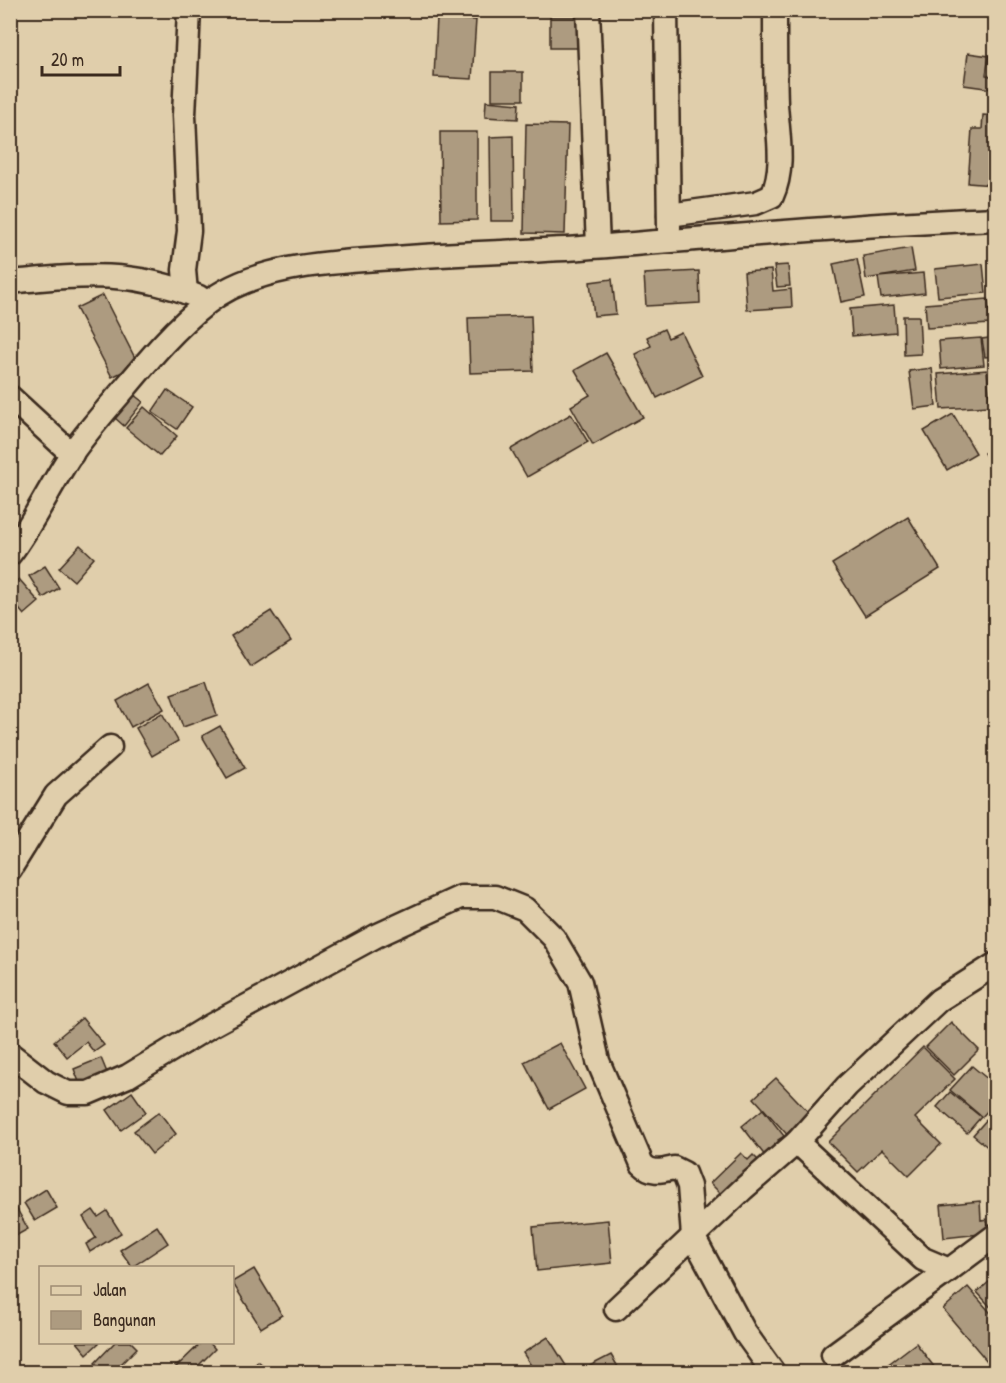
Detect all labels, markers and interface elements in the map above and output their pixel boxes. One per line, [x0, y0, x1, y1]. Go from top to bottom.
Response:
scale bar [42, 39, 120, 77]
text: 20 m [51, 47, 84, 72]
legend [39, 1266, 234, 1344]
text: Jalan [93, 1277, 127, 1302]
text: Bangunan [93, 1307, 156, 1332]

